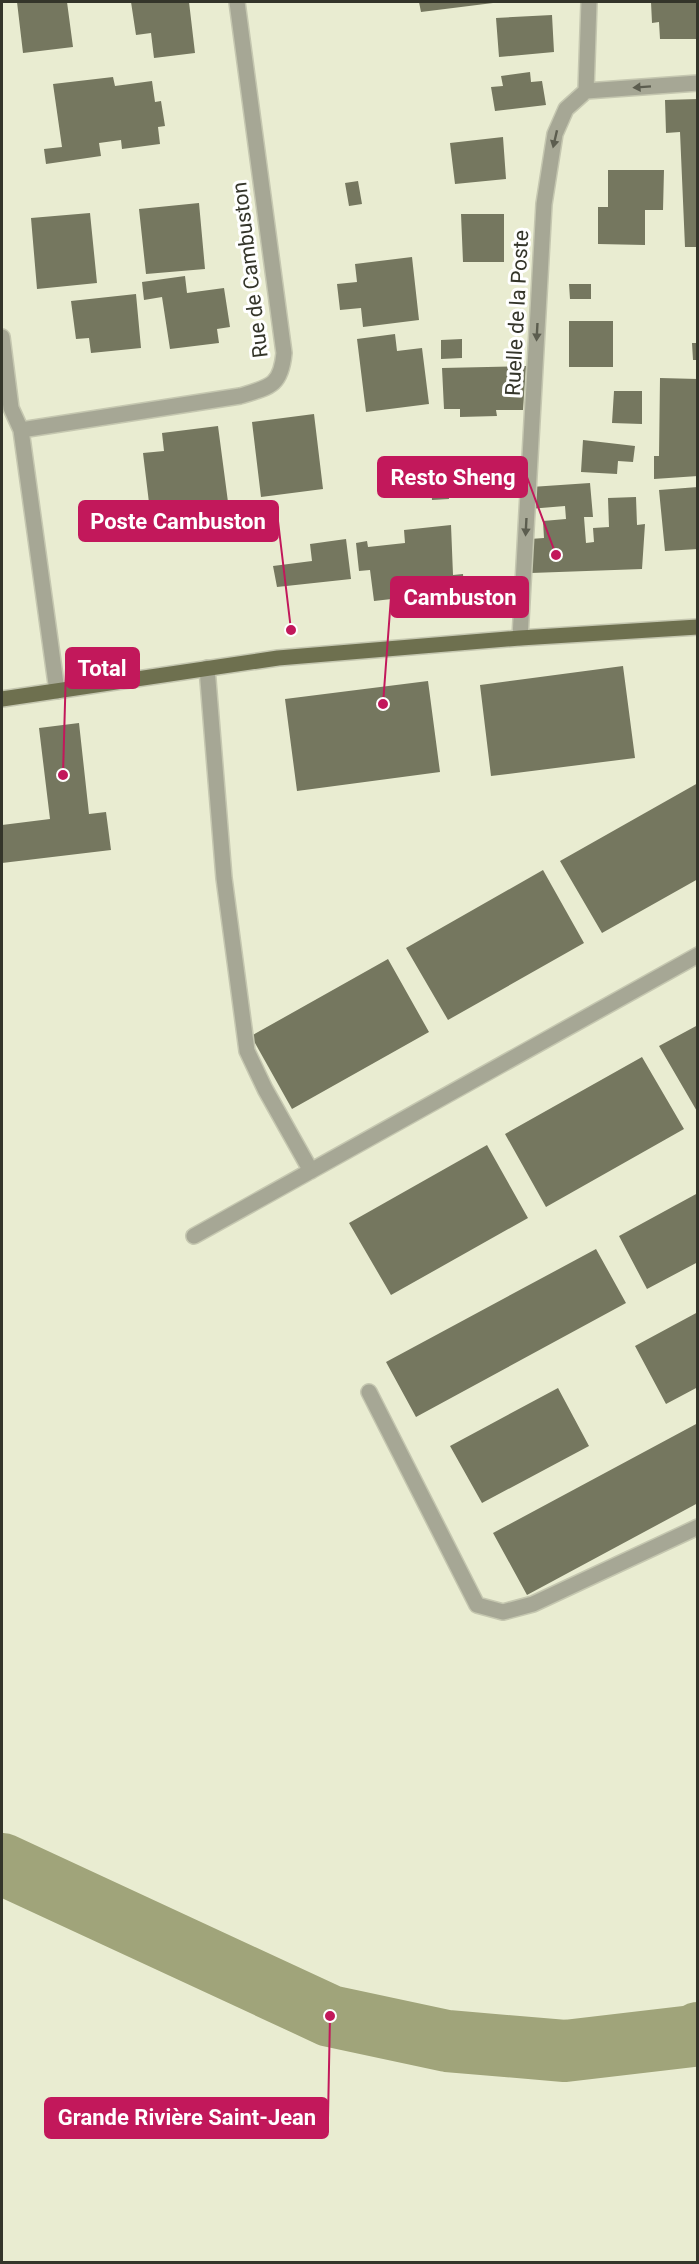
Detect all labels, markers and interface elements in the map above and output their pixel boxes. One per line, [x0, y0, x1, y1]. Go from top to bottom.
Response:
one-way arrow [632, 82, 651, 92]
one-way arrow [550, 129, 560, 148]
street label: Rue de Cambuston [227, 181, 273, 359]
street label: Ruelle de la Poste [501, 229, 533, 397]
one-way arrow [533, 323, 542, 342]
callout: Resto Sheng [378, 457, 527, 497]
text: Resto Sheng [391, 465, 515, 490]
callout: Poste Cambuston [79, 501, 278, 541]
text: Poste Cambuston [90, 509, 266, 534]
one-way arrow [522, 517, 531, 536]
callout: Cambuston [391, 577, 528, 617]
text: Cambuston [403, 585, 517, 610]
callout: Total [66, 648, 139, 688]
text: Total [77, 656, 127, 681]
callout: Grande Rivière Saint-Jean [45, 2098, 328, 2138]
text: Grande Rivière Saint-Jean [58, 2105, 316, 2130]

